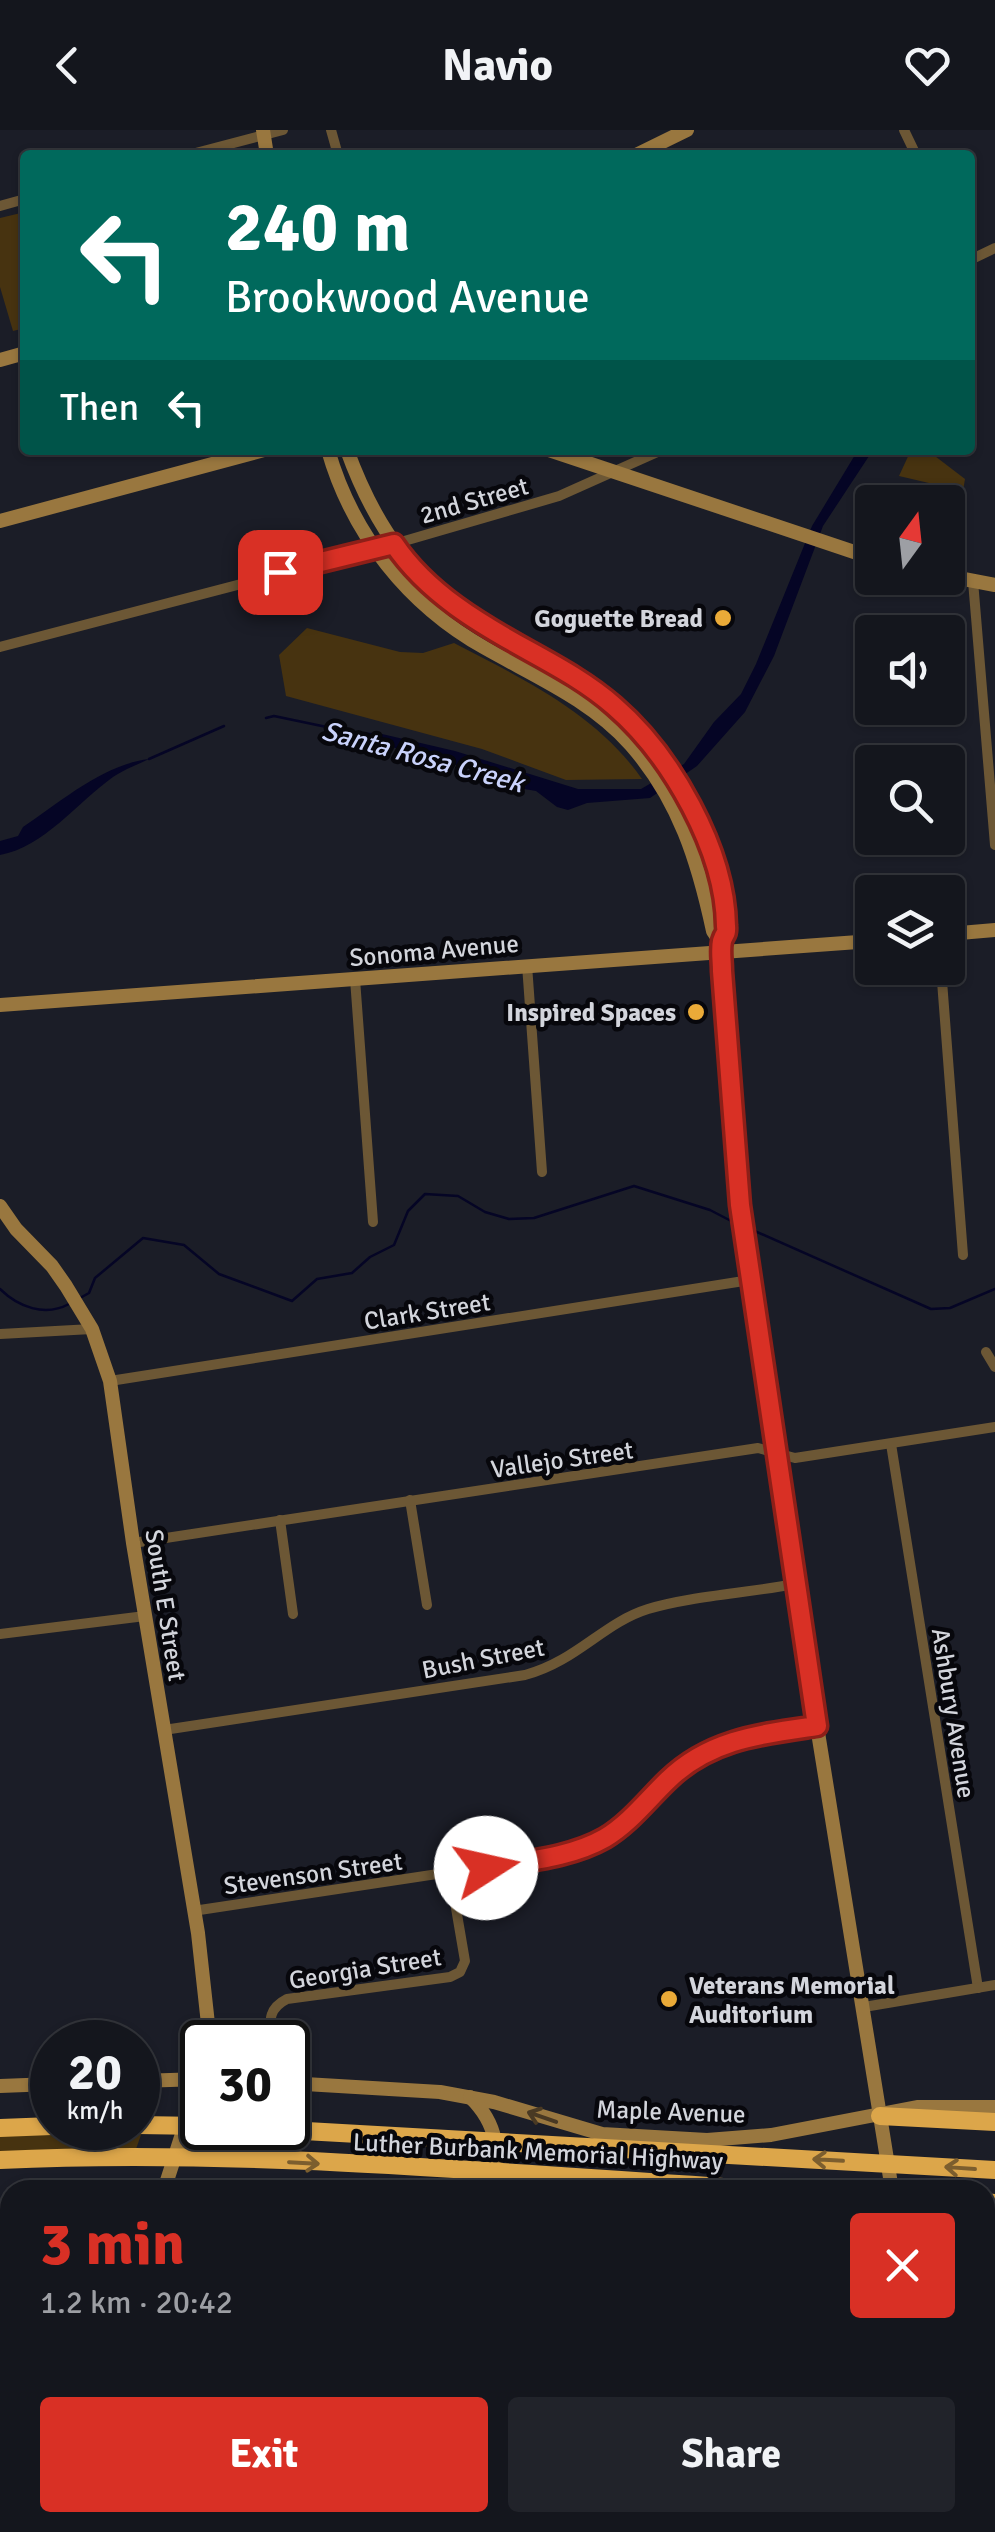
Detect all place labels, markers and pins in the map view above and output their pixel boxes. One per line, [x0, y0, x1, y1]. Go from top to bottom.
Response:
pin [238, 530, 323, 615]
place label: Goguette Bread [534, 603, 703, 634]
marker: Goguette Bread [712, 607, 734, 629]
place label: Inspired Spaces [506, 997, 676, 1028]
marker: Inspired Spaces [685, 1001, 707, 1023]
place label: Veterans Memorial Auditorium [689, 1970, 895, 2030]
marker: Veterans Memorial Auditorium [658, 1988, 680, 2010]

